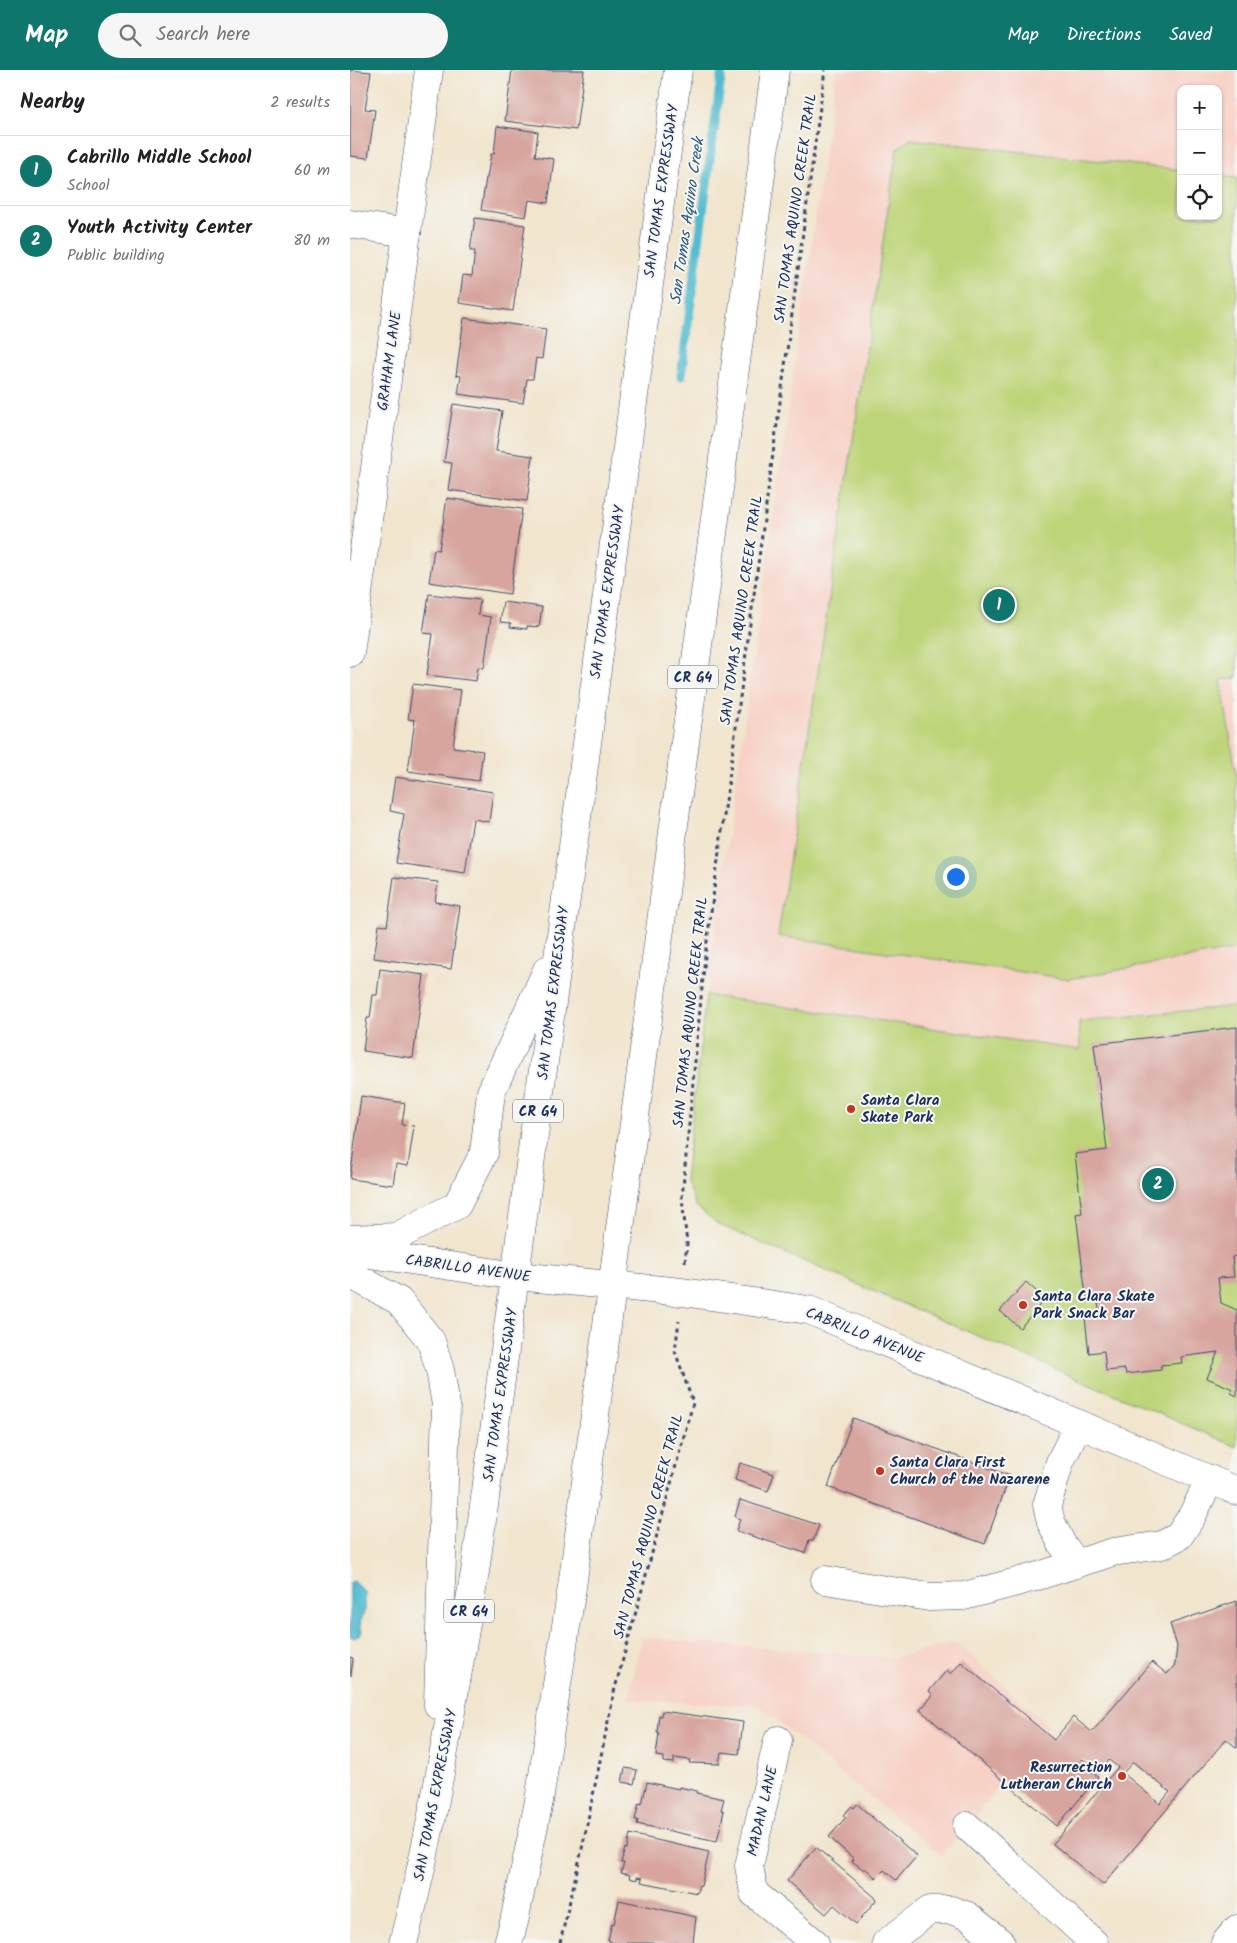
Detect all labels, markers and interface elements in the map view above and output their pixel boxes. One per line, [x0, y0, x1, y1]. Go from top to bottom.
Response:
search box [98, 13, 448, 58]
text: Map [25, 16, 68, 55]
text: Search here [156, 20, 250, 50]
icon: search [116, 21, 144, 49]
text: Map [1007, 21, 1039, 50]
text: Directions [1067, 21, 1141, 50]
text: Saved [1169, 21, 1212, 50]
map controls [1177, 85, 1222, 220]
button: + [1177, 85, 1222, 130]
text: Nearby [20, 86, 85, 119]
text: 2 results [270, 90, 330, 115]
street label: SAN TOMAS AQUINO CREEK TRAIL [768, 92, 824, 325]
street label: SAN TOMAS EXPRESSWAY [638, 102, 686, 279]
button: − [1177, 130, 1222, 175]
water label: San Tomas Aquino Creek [663, 134, 712, 306]
text: Cabrillo Middle School [67, 143, 251, 173]
text: 1 [34, 158, 38, 183]
text: 60 m [294, 158, 330, 183]
text: School [67, 173, 110, 198]
button: locate [1177, 175, 1222, 220]
text: Youth Activity Center [67, 213, 252, 243]
text: 2 [31, 228, 41, 253]
text: 80 m [293, 228, 330, 253]
text: Public building [67, 243, 165, 268]
street label: GRAHAM LANE [371, 309, 409, 412]
street label: SAN TOMAS AQUINO CREEK TRAIL [714, 494, 770, 727]
street label: SAN TOMAS EXPRESSWAY [584, 503, 632, 680]
pin: 1 [983, 586, 1015, 624]
road number: CR G4 [668, 666, 718, 688]
your location [943, 864, 969, 890]
street label: SAN TOMAS AQUINO CREEK TRAIL [667, 895, 715, 1129]
street label: SAN TOMAS EXPRESSWAY [531, 904, 577, 1081]
place label: Santa Clara Skate Park [861, 1089, 940, 1130]
road number: CR G4 [513, 1100, 563, 1122]
marker: Santa Clara Skate Park [845, 1103, 857, 1115]
pin: 2 [1142, 1165, 1174, 1203]
street label: CABRILLO AVENUE [404, 1248, 533, 1290]
place label: Santa Clara Skate Park Snack Bar [1033, 1285, 1155, 1326]
marker: Santa Clara Skate Park Snack Bar [1017, 1299, 1029, 1311]
street label: CABRILLO AVENUE [802, 1301, 929, 1371]
street label: SAN TOMAS EXPRESSWAY [477, 1306, 525, 1483]
street label: SAN TOMAS AQUINO CREEK TRAIL [607, 1411, 691, 1641]
place label: Santa Clara First Church of the Nazarene [890, 1451, 1050, 1492]
marker: Santa Clara First Church of the Nazarene [874, 1465, 886, 1477]
road number: CR G4 [444, 1600, 494, 1622]
street label: SAN TOMAS EXPRESSWAY [408, 1706, 465, 1883]
place label: Resurrection Lutheran Church [1001, 1756, 1112, 1797]
street label: MADAN LANE [741, 1762, 785, 1859]
marker: Resurrection Lutheran Church [1116, 1770, 1128, 1782]

